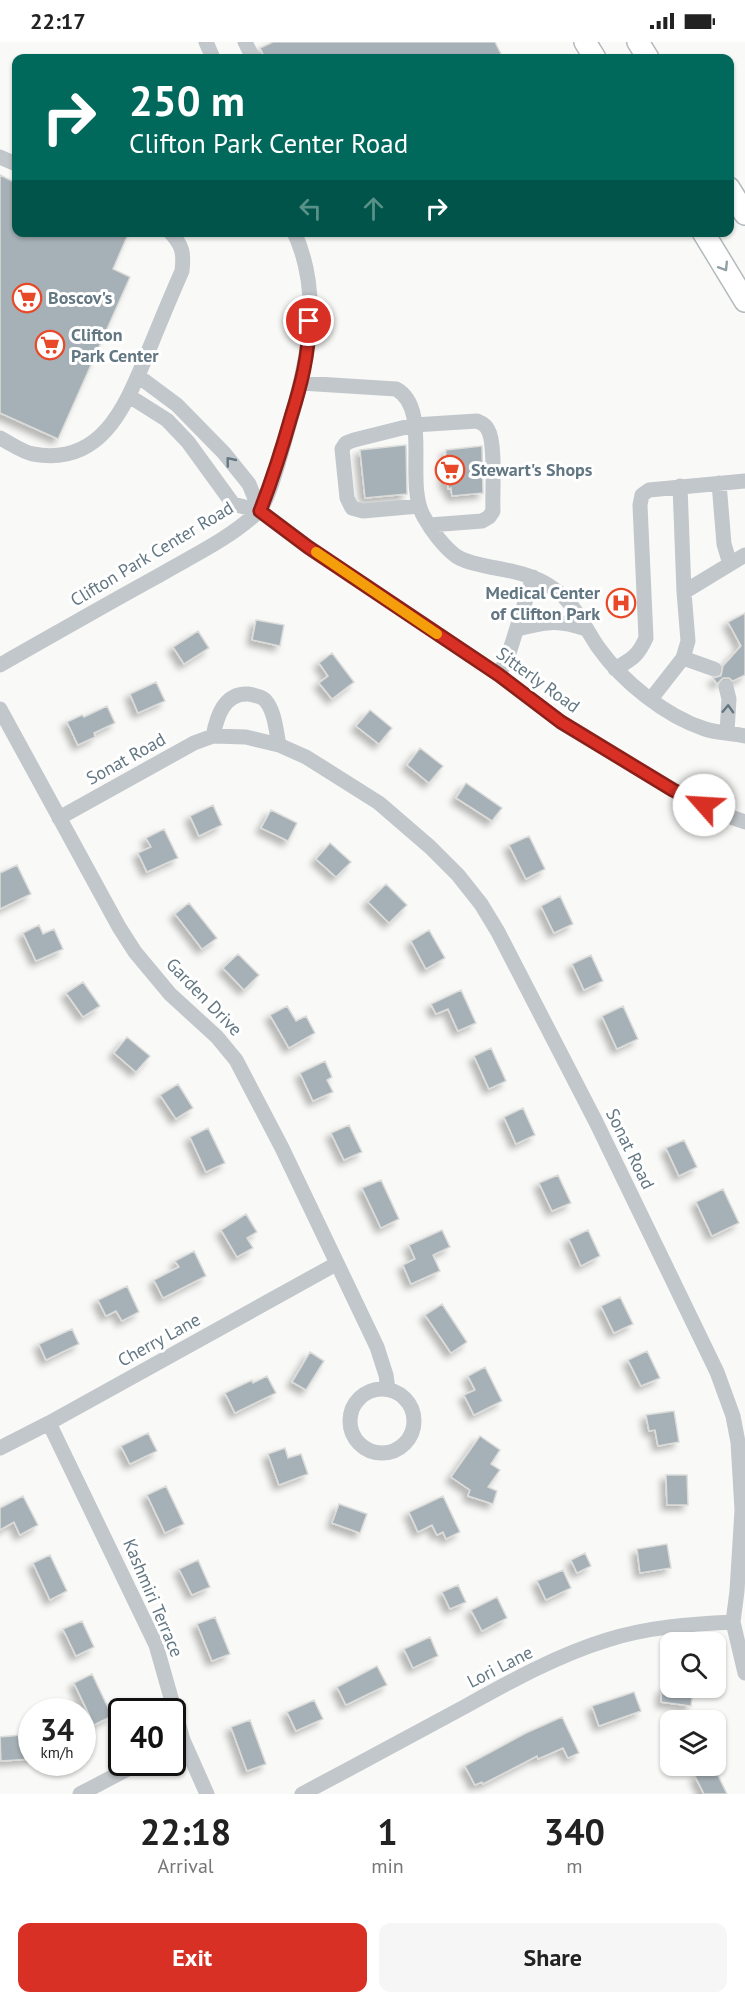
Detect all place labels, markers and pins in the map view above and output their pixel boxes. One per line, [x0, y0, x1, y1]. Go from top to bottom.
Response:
supermarket icon: Boscov's [11, 282, 43, 314]
place label: Boscov's [48, 286, 113, 309]
pin [283, 295, 334, 346]
place label: Clifton Park Center [71, 323, 159, 367]
supermarket icon: Clifton Park Center [34, 329, 66, 361]
supermarket icon: Stewart's Shops [434, 454, 466, 486]
place label: Stewart's Shops [471, 458, 593, 481]
place label: Medical Center of Clifton Park [486, 581, 601, 625]
hospital icon: Medical Center of Clifton Park [605, 587, 637, 619]

